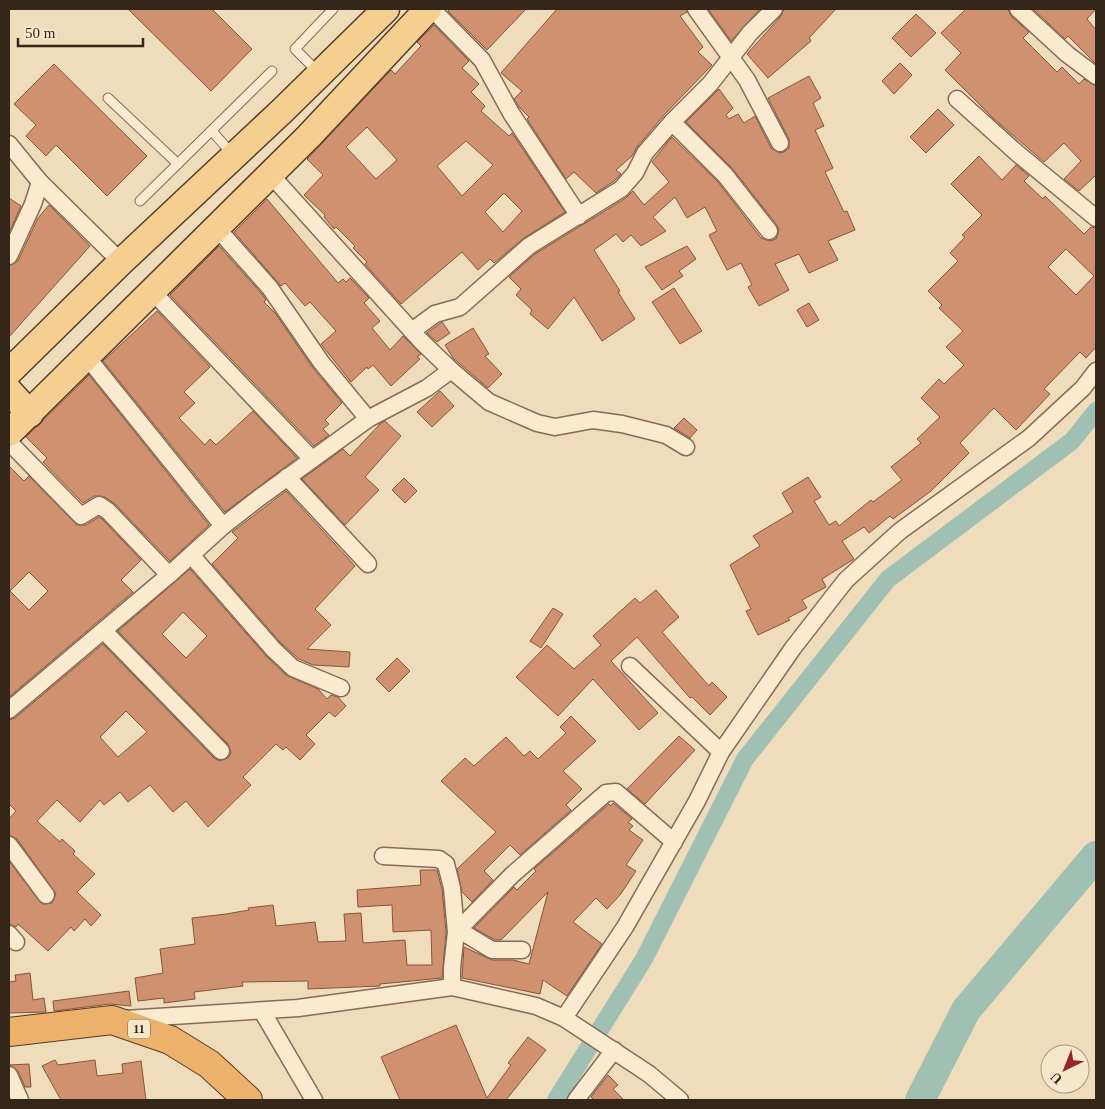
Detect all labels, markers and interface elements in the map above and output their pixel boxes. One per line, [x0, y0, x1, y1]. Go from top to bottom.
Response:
scale bar [18, 15, 142, 47]
text: 50 m [25, 25, 56, 41]
road number: 11 [128, 1020, 150, 1038]
north arrow [1040, 1044, 1090, 1094]
text: U [1048, 1069, 1065, 1087]

